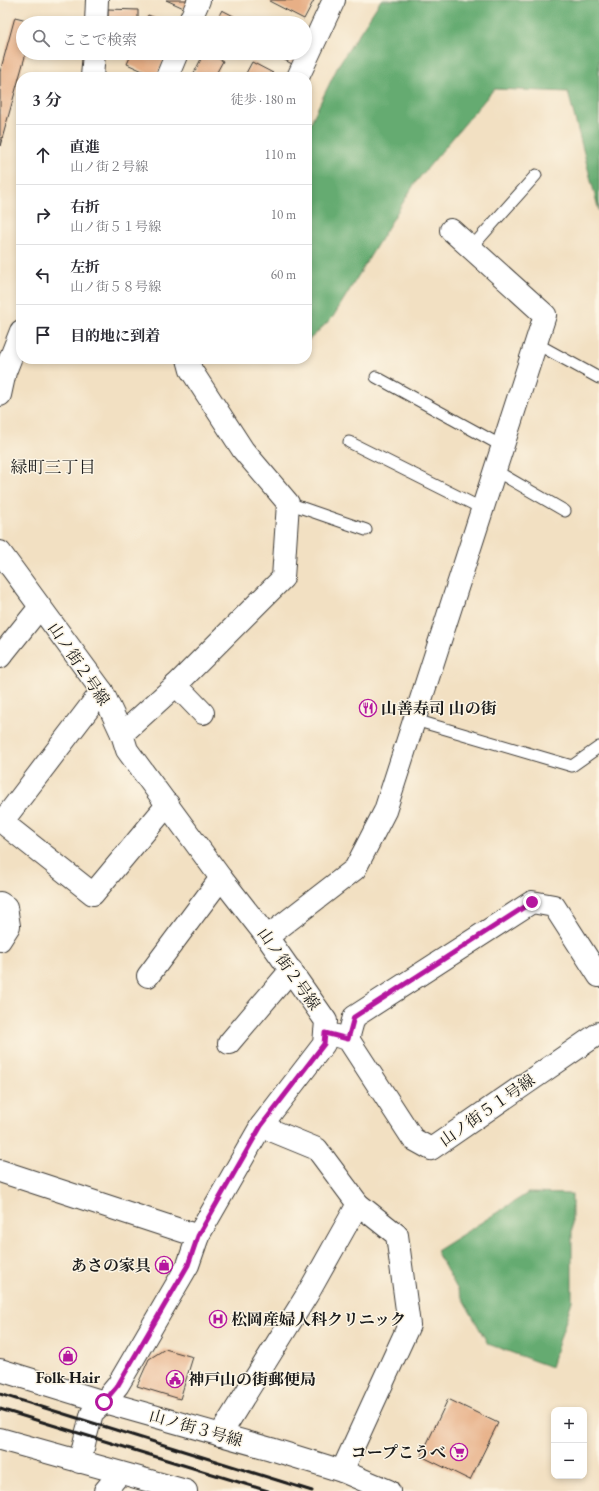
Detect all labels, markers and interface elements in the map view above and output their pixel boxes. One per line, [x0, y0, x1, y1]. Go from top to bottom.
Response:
search box [16, 16, 312, 60]
icon: search [30, 27, 52, 49]
text: ここで検索 [62, 30, 137, 49]
text: 3 分 [32, 89, 62, 111]
text: 徒歩 · 180 m [231, 91, 296, 108]
text: 直進 [70, 137, 100, 156]
icon: ahead [32, 144, 54, 166]
text: 110 m [265, 146, 296, 163]
text: 山ノ街２号線 [70, 158, 148, 175]
text: 右折 [70, 197, 100, 216]
icon: right [32, 204, 54, 226]
text: 10 m [271, 206, 296, 223]
text: 山ノ街５１号線 [70, 218, 161, 235]
text: 左折 [70, 257, 100, 276]
icon: left [32, 264, 54, 286]
text: 60 m [271, 266, 296, 283]
text: 山ノ街５８号線 [70, 278, 161, 295]
icon: arrive [32, 324, 54, 346]
text: 目的地に到着 [70, 326, 160, 345]
district label: 緑町三丁目 [11, 456, 96, 478]
street label: 山ノ街２号線 [43, 618, 115, 710]
restaurant icon: 山善寿司 山の街 [358, 698, 378, 718]
place label: 山善寿司 山の街 [381, 698, 497, 719]
route end [523, 893, 541, 911]
street label: 山ノ街２号線 [253, 924, 325, 1014]
street label: 山ノ街５１号線 [435, 1069, 539, 1151]
place label: あさの家具 [71, 1255, 151, 1276]
shop icon: あさの家具 [154, 1255, 174, 1275]
hospital icon: 松岡産婦人科クリニック [208, 1309, 228, 1329]
place label: 松岡産婦人科クリニック [231, 1309, 406, 1330]
shop icon: Folk Hair [58, 1346, 78, 1366]
place label: Folk Hair [36, 1367, 101, 1388]
public building icon: 神戸山の街郵便局 [165, 1369, 185, 1389]
place label: 神戸山の街郵便局 [188, 1369, 316, 1390]
route start [95, 1393, 113, 1411]
street label: 山ノ街３号線 [147, 1405, 245, 1451]
map controls [551, 1407, 587, 1479]
button: + [551, 1407, 587, 1443]
place label: コープこうべ [351, 1442, 446, 1463]
supermarket icon: コープこうべ [449, 1442, 469, 1462]
button: − [551, 1443, 587, 1479]

